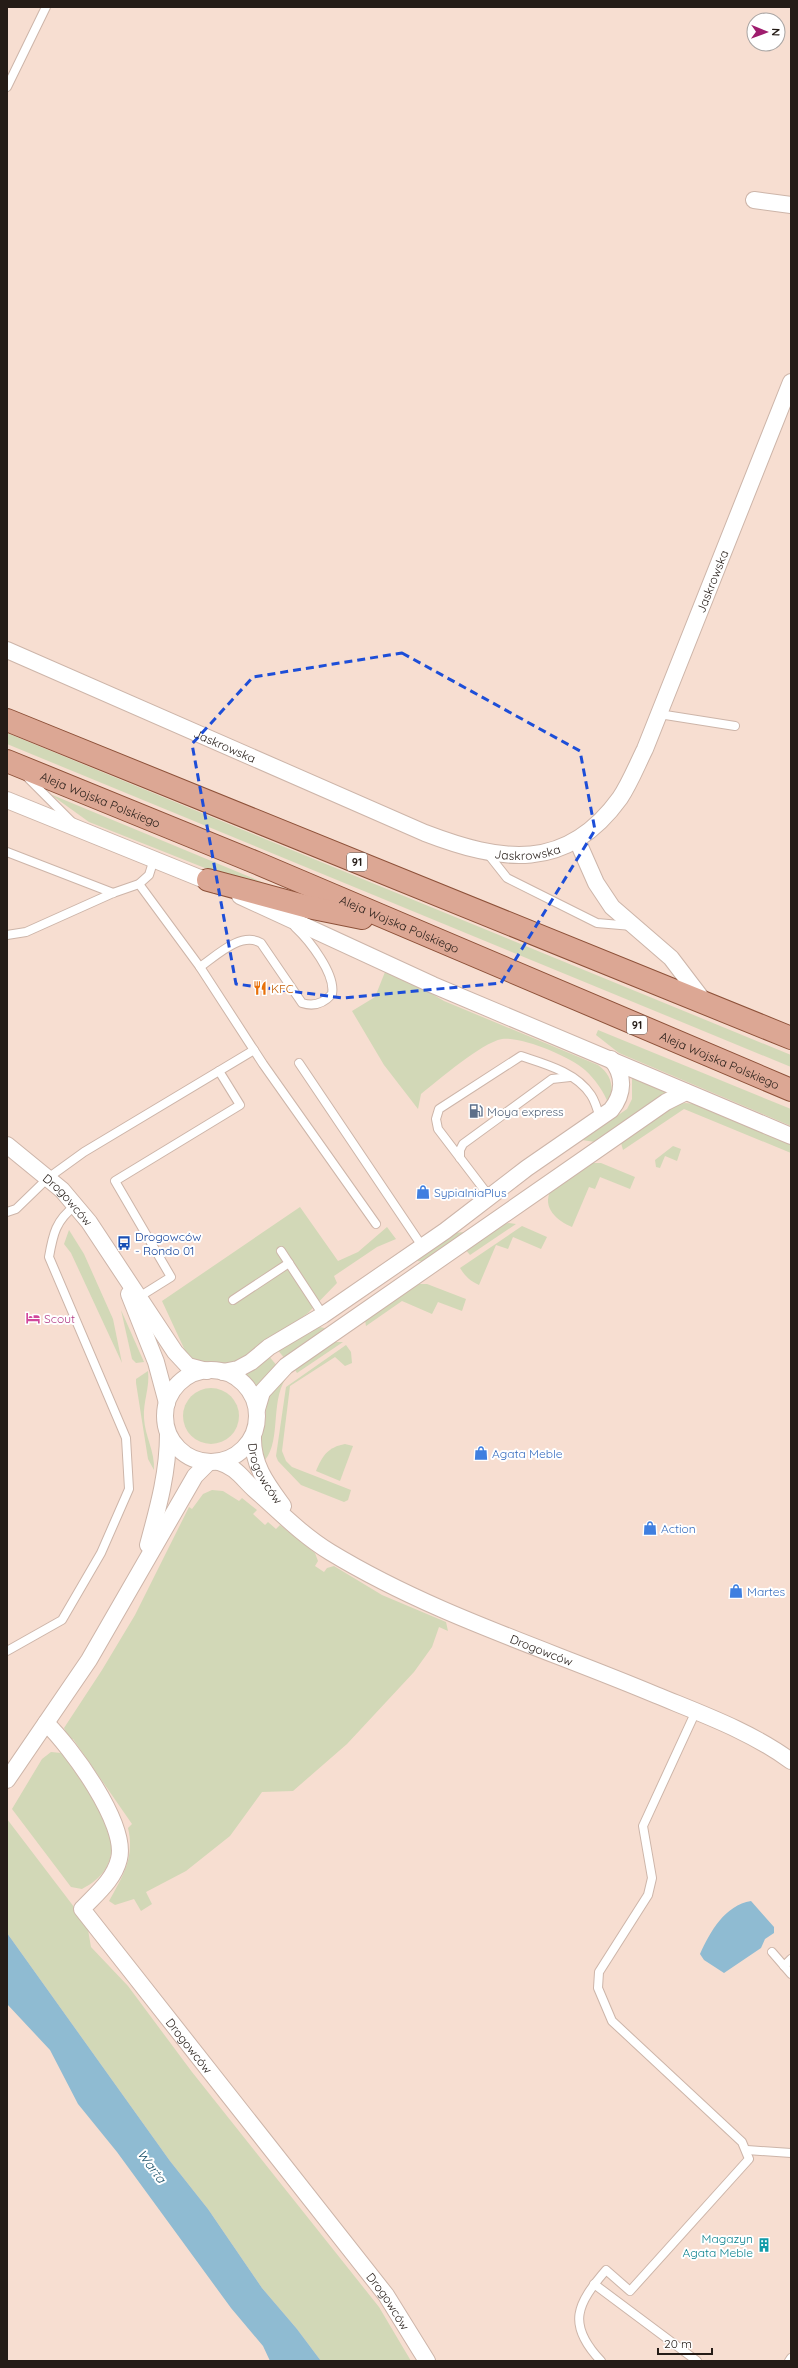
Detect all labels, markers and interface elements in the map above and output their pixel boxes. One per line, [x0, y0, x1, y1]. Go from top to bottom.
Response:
north arrow [746, 12, 786, 52]
text: N [769, 28, 783, 36]
street label: Jaskrowska [693, 548, 731, 615]
street label: Jaskrowska [192, 725, 258, 766]
street label: Aleja Wojska Polskiego [38, 768, 163, 830]
street label: Jaskrowska [494, 841, 562, 863]
road number: 91 [347, 853, 367, 871]
street label: Aleja Wojska Polskiego [338, 892, 462, 956]
restaurant icon: KFC [252, 980, 268, 996]
place label: KFC [271, 981, 294, 996]
road number: 91 [627, 1016, 647, 1034]
street label: Aleja Wojska Polskiego [658, 1028, 782, 1092]
fuel station icon: Moya express [468, 1103, 484, 1119]
place label: Moya express [487, 1104, 564, 1119]
street label: Drogowców [40, 1170, 96, 1229]
shop icon: SypialniaPlus [415, 1184, 431, 1200]
place label: SypialniaPlus [434, 1185, 507, 1200]
place label: Drogowców - Rondo 01 [135, 1229, 201, 1258]
bus stop icon: Drogowców - Rondo 01 [116, 1235, 132, 1251]
hotel icon: Scout [25, 1310, 41, 1326]
place label: Scout [44, 1311, 75, 1326]
street label: Drogowców [245, 1442, 286, 1507]
shop icon: Agata Meble [473, 1445, 489, 1461]
place label: Agata Meble [492, 1446, 563, 1461]
shop icon: Action [642, 1520, 658, 1536]
place label: Action [661, 1521, 696, 1536]
shop icon: Martes [728, 1583, 744, 1599]
place label: Martes [747, 1584, 786, 1599]
street label: Drogowców [508, 1631, 575, 1669]
street label: Drogowców [163, 2015, 216, 2076]
water label: Warta [134, 2146, 170, 2187]
place label: Magazyn Agata Meble [683, 2231, 753, 2260]
building icon: Magazyn Agata Meble [756, 2237, 772, 2253]
street label: Drogowców [364, 2269, 413, 2333]
scale bar [658, 2330, 712, 2356]
text: 20 m [664, 2336, 692, 2351]

